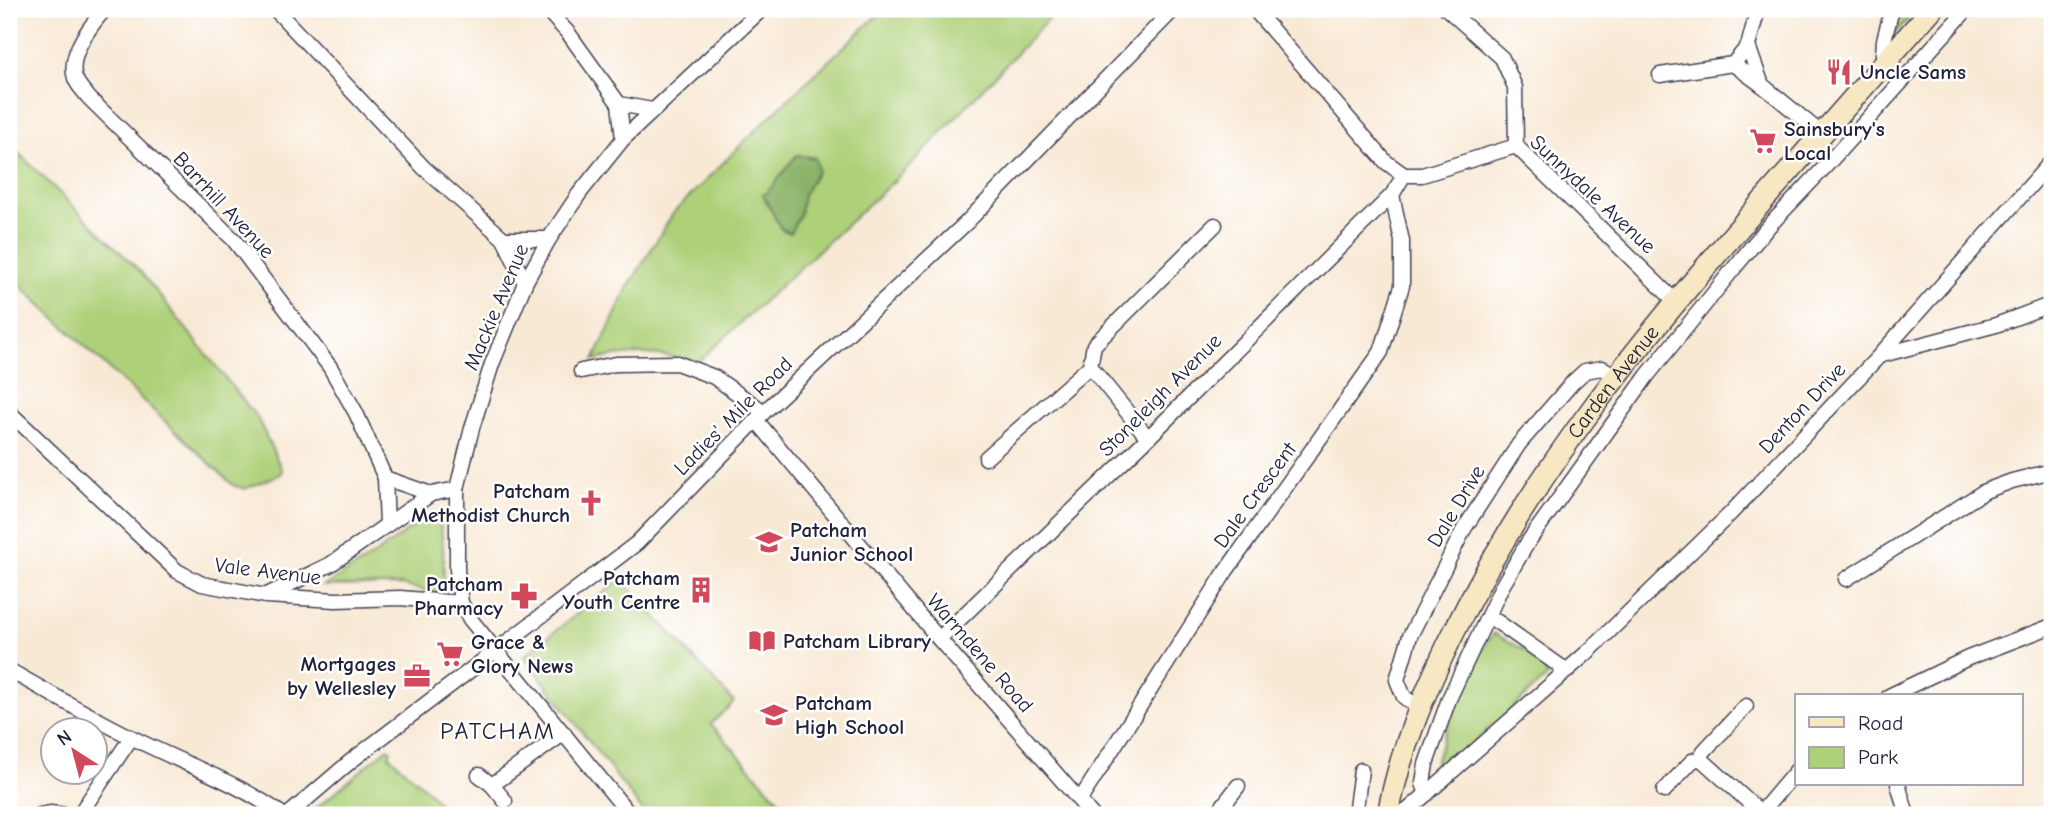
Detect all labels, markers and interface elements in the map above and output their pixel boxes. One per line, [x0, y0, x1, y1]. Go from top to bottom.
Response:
restaurant icon: Uncle Sams [1824, 57, 1854, 87]
place label: Uncle Sams [1860, 60, 1966, 84]
place label: Sainsbury's Local [1784, 117, 1885, 165]
supermarket icon: Sainsbury's Local [1748, 126, 1778, 156]
street label: Sunnydale Avenue [1525, 130, 1661, 258]
street label: Barrhill Avenue [169, 147, 279, 263]
street label: Mackie Avenue [459, 240, 533, 374]
street label: Carden Avenue [1562, 321, 1664, 443]
street label: Stoneleigh Avenue [1094, 329, 1226, 461]
street label: Ladies' Mile Road [669, 352, 797, 480]
street label: Denton Drive [1754, 358, 1850, 458]
street label: Dale Crescent [1209, 437, 1302, 552]
street label: Dale Drive [1422, 461, 1490, 551]
place label: Patcham Methodist Church [411, 479, 570, 527]
church icon: Patcham Methodist Church [576, 488, 606, 518]
place label: Patcham Junior School [790, 518, 913, 566]
school or university icon: Patcham Junior School [754, 527, 784, 557]
street label: Vale Avenue [213, 553, 323, 589]
place label: Patcham Youth Centre [562, 566, 680, 614]
place label: Patcham Pharmacy [414, 572, 503, 620]
building icon: Patcham Youth Centre [686, 575, 716, 605]
pharmacy icon: Patcham Pharmacy [509, 581, 539, 611]
street label: Warmdene Road [922, 589, 1038, 717]
library icon: Patcham Library [747, 626, 777, 656]
place label: Patcham Library [783, 629, 931, 653]
place label: Grace & Glory News [471, 630, 573, 678]
supermarket icon: Grace & Glory News [435, 639, 465, 669]
place label: Mortgages by Wellesley [287, 652, 396, 700]
office icon: Mortgages by Wellesley [402, 661, 432, 691]
place label: Patcham High School [795, 691, 904, 739]
legend [1795, 694, 2022, 786]
school or university icon: Patcham High School [759, 700, 789, 730]
text: Road [1858, 711, 1903, 735]
north arrow [38, 716, 108, 786]
district label: PATCHAM [440, 717, 556, 745]
text: N [53, 726, 76, 751]
text: Park [1858, 745, 1898, 769]

